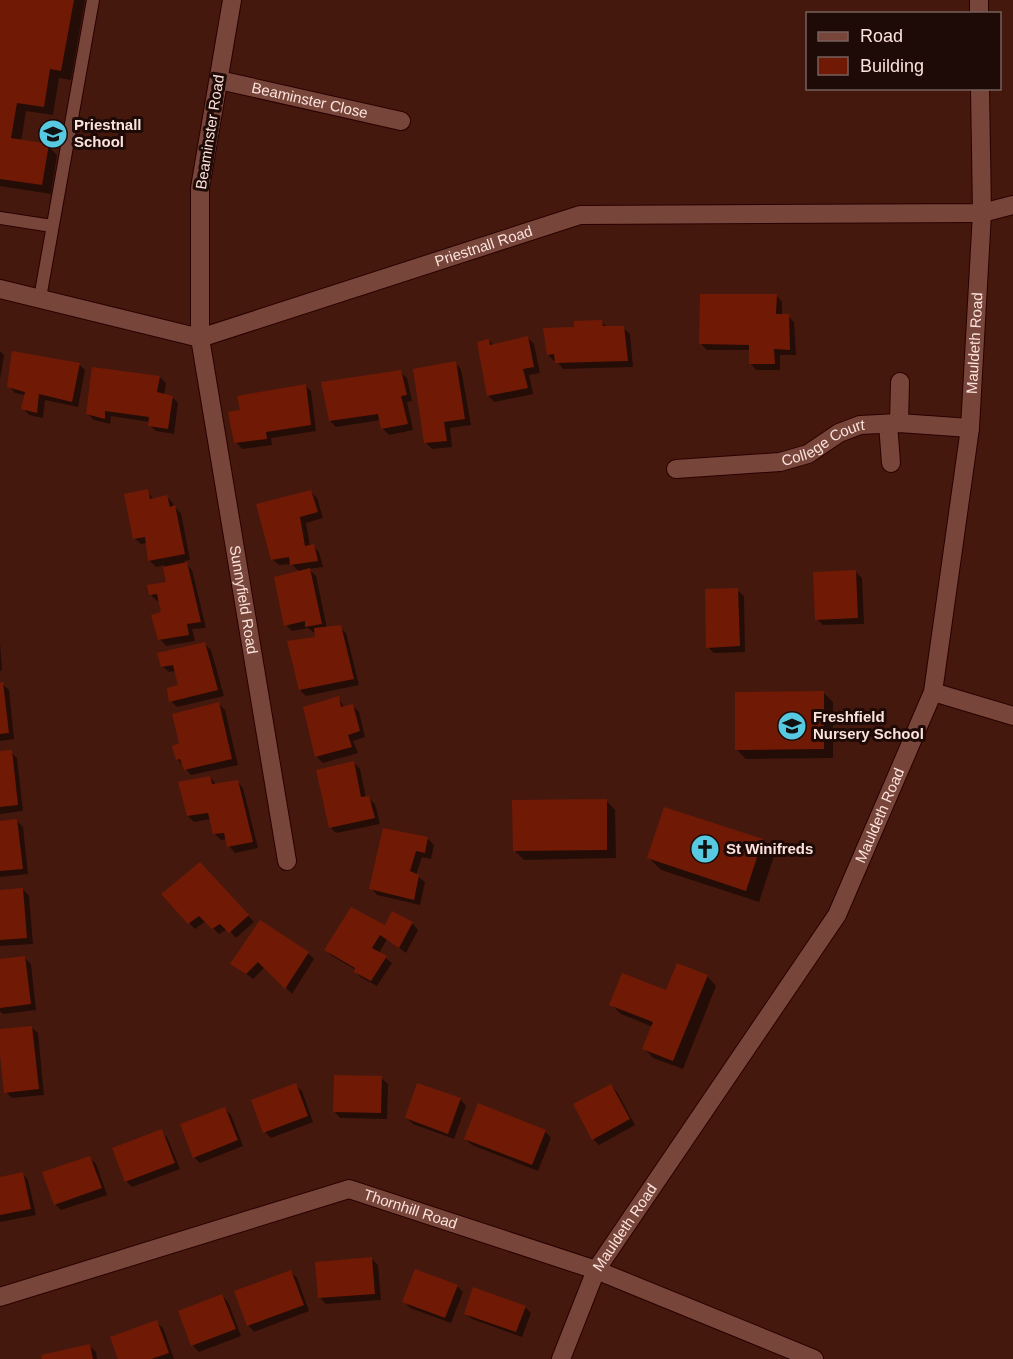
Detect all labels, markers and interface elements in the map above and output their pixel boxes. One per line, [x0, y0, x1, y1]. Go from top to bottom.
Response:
legend [806, 12, 1001, 90]
text: Road [860, 26, 903, 46]
text: Building [860, 56, 924, 76]
street label: Beaminster Road [192, 73, 227, 190]
street label: Beaminster Close [250, 79, 369, 121]
place label: Priestnall School [74, 116, 142, 150]
school or university icon: Priestnall School [37, 118, 69, 150]
street label: Priestnall Road [432, 222, 534, 269]
street label: Mauldeth Road [963, 292, 986, 394]
street label: College Court [779, 416, 866, 469]
street label: Sunnyfield Road [227, 544, 261, 655]
place label: Freshfield Nursery School [813, 708, 924, 742]
school or university icon: Freshfield Nursery School [776, 710, 808, 742]
street label: Mauldeth Road [851, 765, 907, 865]
church icon: St Winifreds [689, 833, 721, 865]
place label: St Winifreds [726, 840, 813, 857]
street label: Mauldeth Road [589, 1180, 660, 1274]
street label: Thornhill Road [362, 1185, 460, 1232]

